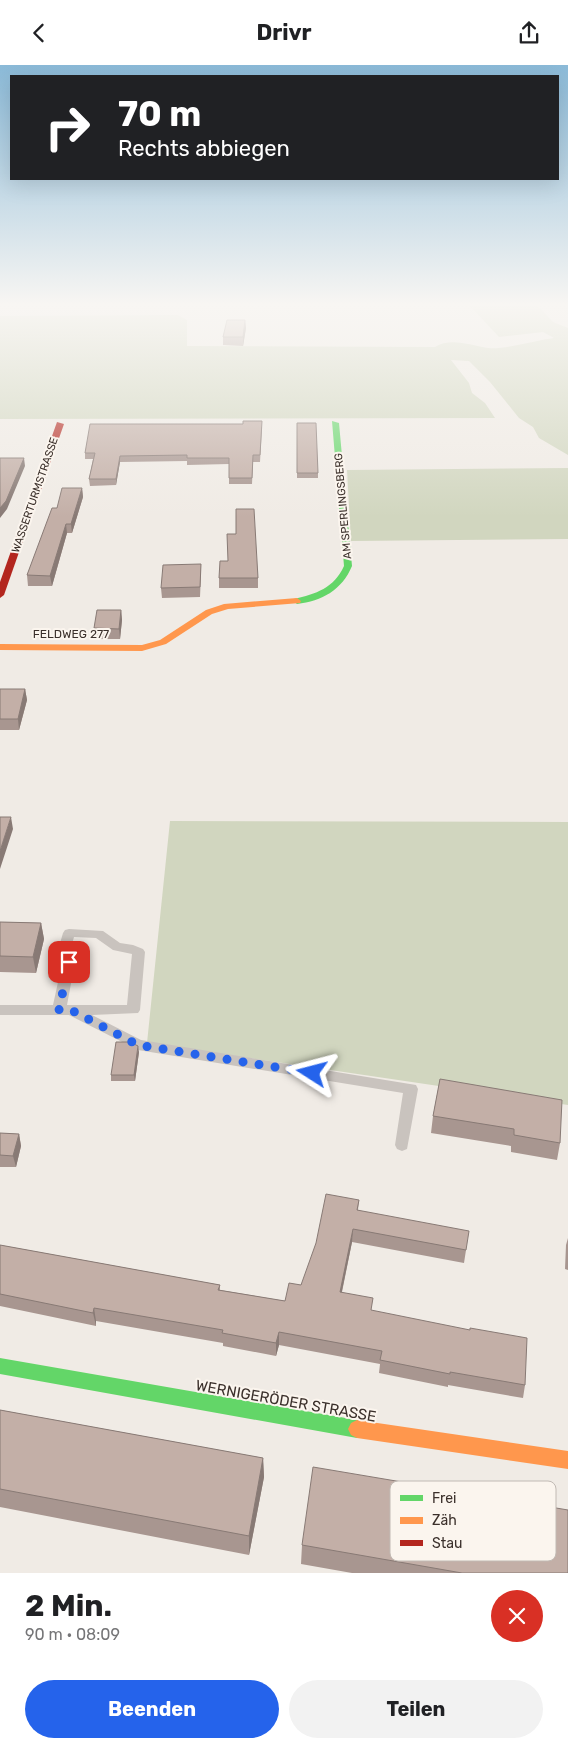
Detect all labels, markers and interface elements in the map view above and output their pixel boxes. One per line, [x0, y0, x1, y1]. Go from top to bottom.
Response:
icon: back [25, 19, 53, 47]
text: Drivr [256, 19, 312, 46]
icon: share [515, 19, 543, 47]
text: 70 m [118, 93, 201, 135]
icon: right [35, 95, 100, 160]
text: Rechts abbiegen [118, 135, 290, 162]
street label: WASSERTURMSTRASSE [9, 435, 61, 554]
street label: AM SPERLINGSBERG [332, 452, 354, 560]
street label: FELDWEG 277 [33, 627, 109, 641]
pin [48, 941, 90, 983]
icon: arrive [55, 948, 83, 976]
position arrow [285, 1046, 337, 1098]
street label: WERNIGERÖDER STRASSE [194, 1376, 378, 1426]
legend [390, 1481, 556, 1561]
text: Frei [432, 1490, 456, 1507]
text: Zäh [432, 1512, 457, 1529]
text: Stau [432, 1535, 462, 1552]
text: 2 Min. [25, 1588, 112, 1624]
button: close [491, 1590, 543, 1642]
text: 90 m · 08:09 [25, 1625, 120, 1644]
button: Beenden [25, 1680, 279, 1738]
button: Teilen [289, 1680, 543, 1738]

